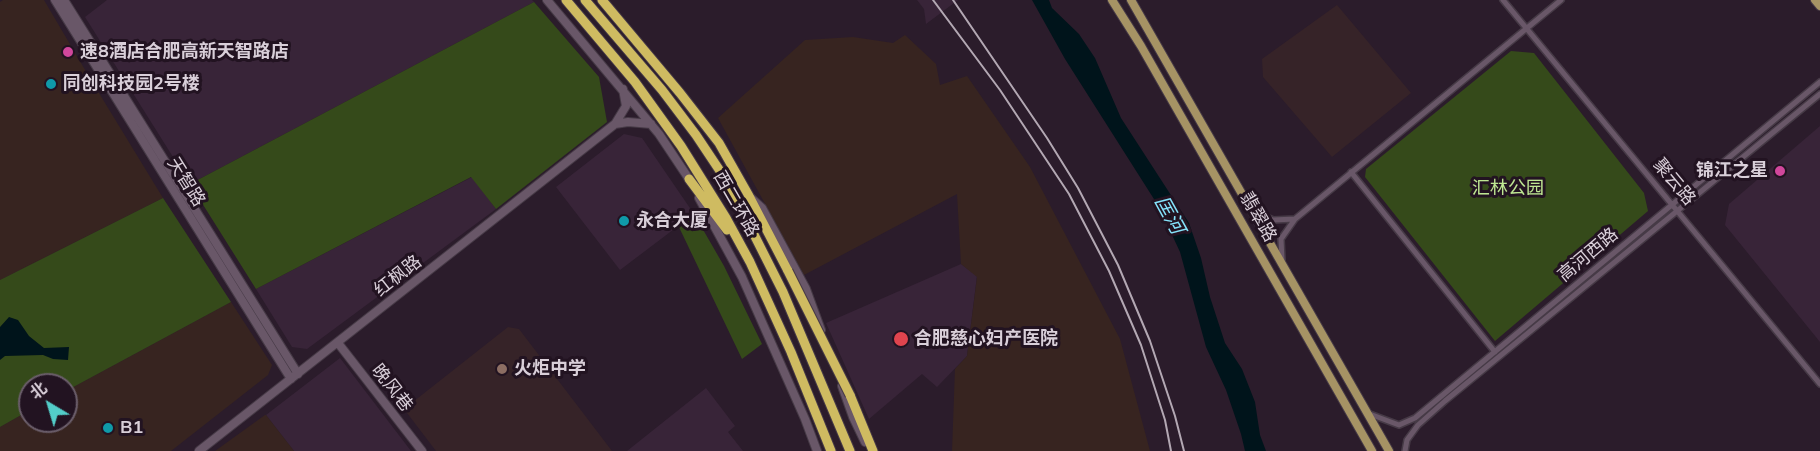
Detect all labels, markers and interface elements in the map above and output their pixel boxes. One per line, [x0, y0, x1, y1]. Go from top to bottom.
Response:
place label: 速8酒店合肥高新天智路店 [80, 41, 289, 63]
marker: 速8酒店合肥高新天智路店 [61, 45, 75, 59]
place label: 同创科技园2号楼 [63, 73, 200, 95]
marker: 同创科技园2号楼 [44, 77, 58, 91]
street label: 天智路 [163, 153, 209, 211]
street label: 聚云路 [1648, 154, 1700, 210]
place label: 锦江之星 [1696, 160, 1768, 182]
marker: 锦江之星 [1773, 164, 1787, 178]
street label: 西二环路 [709, 167, 763, 241]
park label: 汇林公园 [1472, 178, 1544, 200]
street label: 翡翠路 [1235, 188, 1281, 246]
water label: 匡河 [1149, 192, 1189, 238]
place label: 永合大厦 [636, 210, 708, 232]
marker: 永合大厦 [617, 214, 631, 228]
street label: 高河西路 [1553, 224, 1623, 286]
street label: 红枫路 [370, 251, 426, 301]
place label: 合肥慈心妇产医院 [914, 328, 1058, 350]
marker: 合肥慈心妇产医院 [892, 330, 910, 348]
place label: 火炬中学 [514, 358, 586, 380]
street label: 晚风巷 [367, 360, 417, 416]
marker: 火炬中学 [495, 362, 509, 376]
north arrow [18, 373, 78, 433]
text: 北 [26, 378, 51, 403]
place label: B1 [120, 417, 143, 439]
marker: B1 [101, 421, 115, 435]

